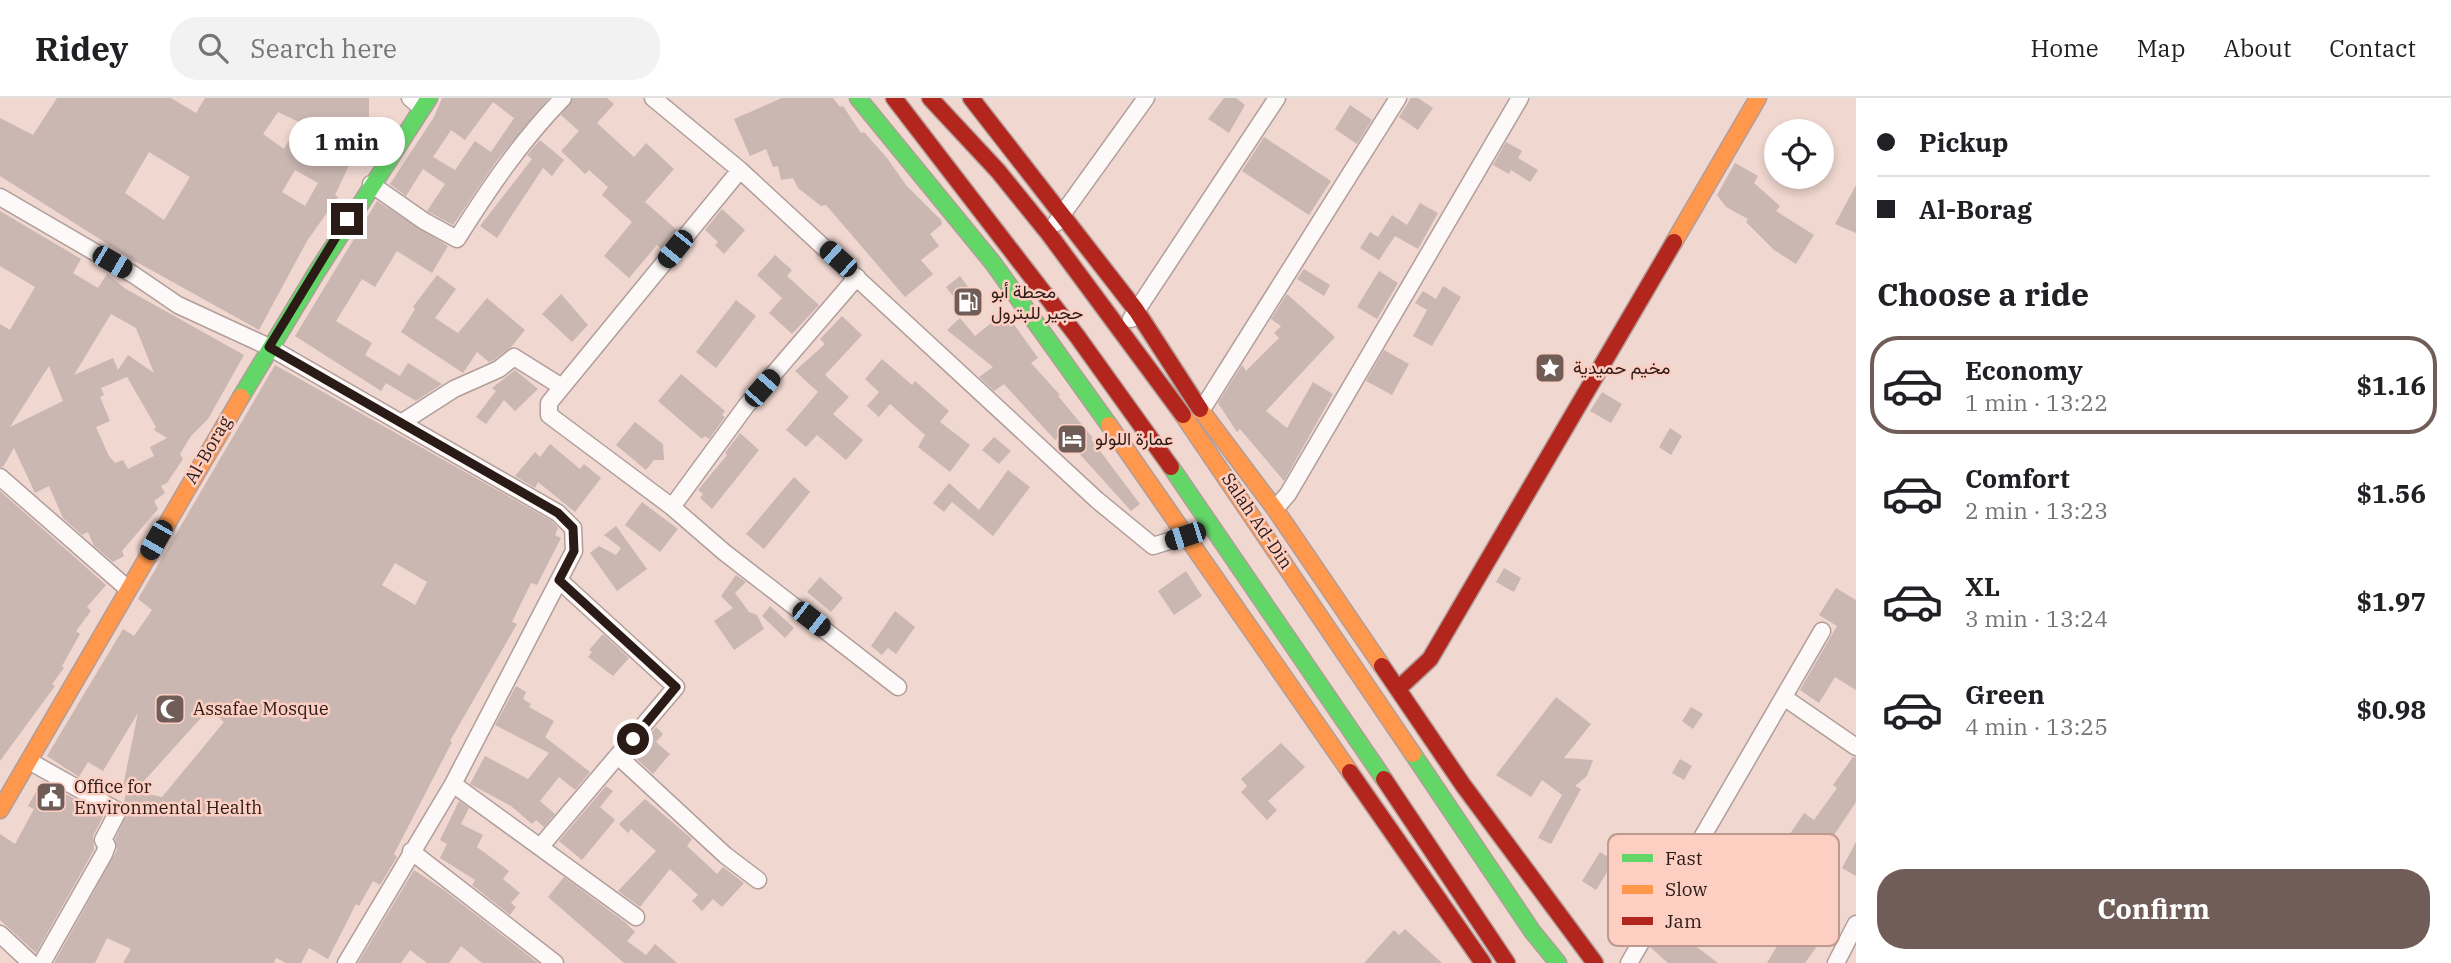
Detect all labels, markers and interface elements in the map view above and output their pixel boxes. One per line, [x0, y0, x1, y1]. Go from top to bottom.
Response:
search box [170, 17, 660, 80]
text: Ridey [35, 27, 128, 70]
icon: search [194, 29, 232, 67]
text: Search here [250, 31, 397, 65]
text: Home [2031, 32, 2099, 64]
text: Map [2137, 32, 2185, 64]
text: About [2223, 32, 2291, 64]
text: Contact [2329, 32, 2416, 64]
callout: 1 min [289, 117, 405, 166]
map controls [1764, 119, 1834, 189]
button: locate [1764, 119, 1834, 189]
text: Pickup [1919, 125, 2009, 159]
text: 1 min [315, 126, 379, 156]
text: Al-Borag [1919, 192, 2032, 226]
route end [331, 203, 363, 235]
car [654, 226, 697, 272]
car [816, 237, 861, 281]
car [89, 242, 136, 282]
text: Choose a ride [1877, 273, 2089, 315]
place label: محطة أبو حجير للبترول [991, 280, 1083, 324]
fuel station icon: محطة أبو حجير للبترول [951, 285, 985, 319]
place icon: مخيم حميدية [1533, 351, 1567, 385]
text: Economy [1965, 353, 2083, 387]
icon: car [1881, 354, 1944, 417]
place label: مخيم حميدية [1573, 356, 1670, 380]
car [741, 365, 784, 411]
text: $1.16 [2356, 368, 2426, 402]
text: 1 min · 13:22 [1965, 387, 2108, 417]
street label: Al-Borag [179, 412, 236, 488]
hotel icon: عمارة اللولو [1055, 422, 1089, 456]
place label: عمارة اللولو [1095, 427, 1173, 450]
text: Comfort [1965, 461, 2070, 495]
icon: car [1881, 462, 1944, 525]
street label: Salah Ad-Din [1217, 468, 1298, 573]
text: $1.56 [2356, 476, 2426, 510]
text: 2 min · 13:23 [1965, 495, 2108, 525]
car [137, 517, 176, 563]
car [1162, 520, 1209, 552]
text: XL [1965, 569, 2000, 603]
icon: car [1881, 570, 1944, 633]
text: $1.97 [2356, 584, 2426, 618]
car [788, 598, 835, 640]
text: 3 min · 13:24 [1965, 603, 2108, 633]
text: Green [1965, 677, 2045, 711]
icon: car [1881, 678, 1944, 741]
mosque icon: Assafae Mosque [153, 692, 187, 726]
text: $0.98 [2356, 692, 2426, 726]
place label: Assafae Mosque [193, 697, 329, 720]
text: 4 min · 13:25 [1965, 711, 2108, 741]
route start [617, 723, 649, 755]
place label: Office for Environmental Health [74, 775, 263, 819]
public building icon: Office for Environmental Health [34, 780, 68, 814]
legend [1608, 834, 1839, 946]
text: Fast [1665, 846, 1703, 870]
button: Confirm [1877, 869, 2430, 949]
text: Slow [1665, 877, 1707, 901]
text: Jam [1665, 909, 1702, 933]

